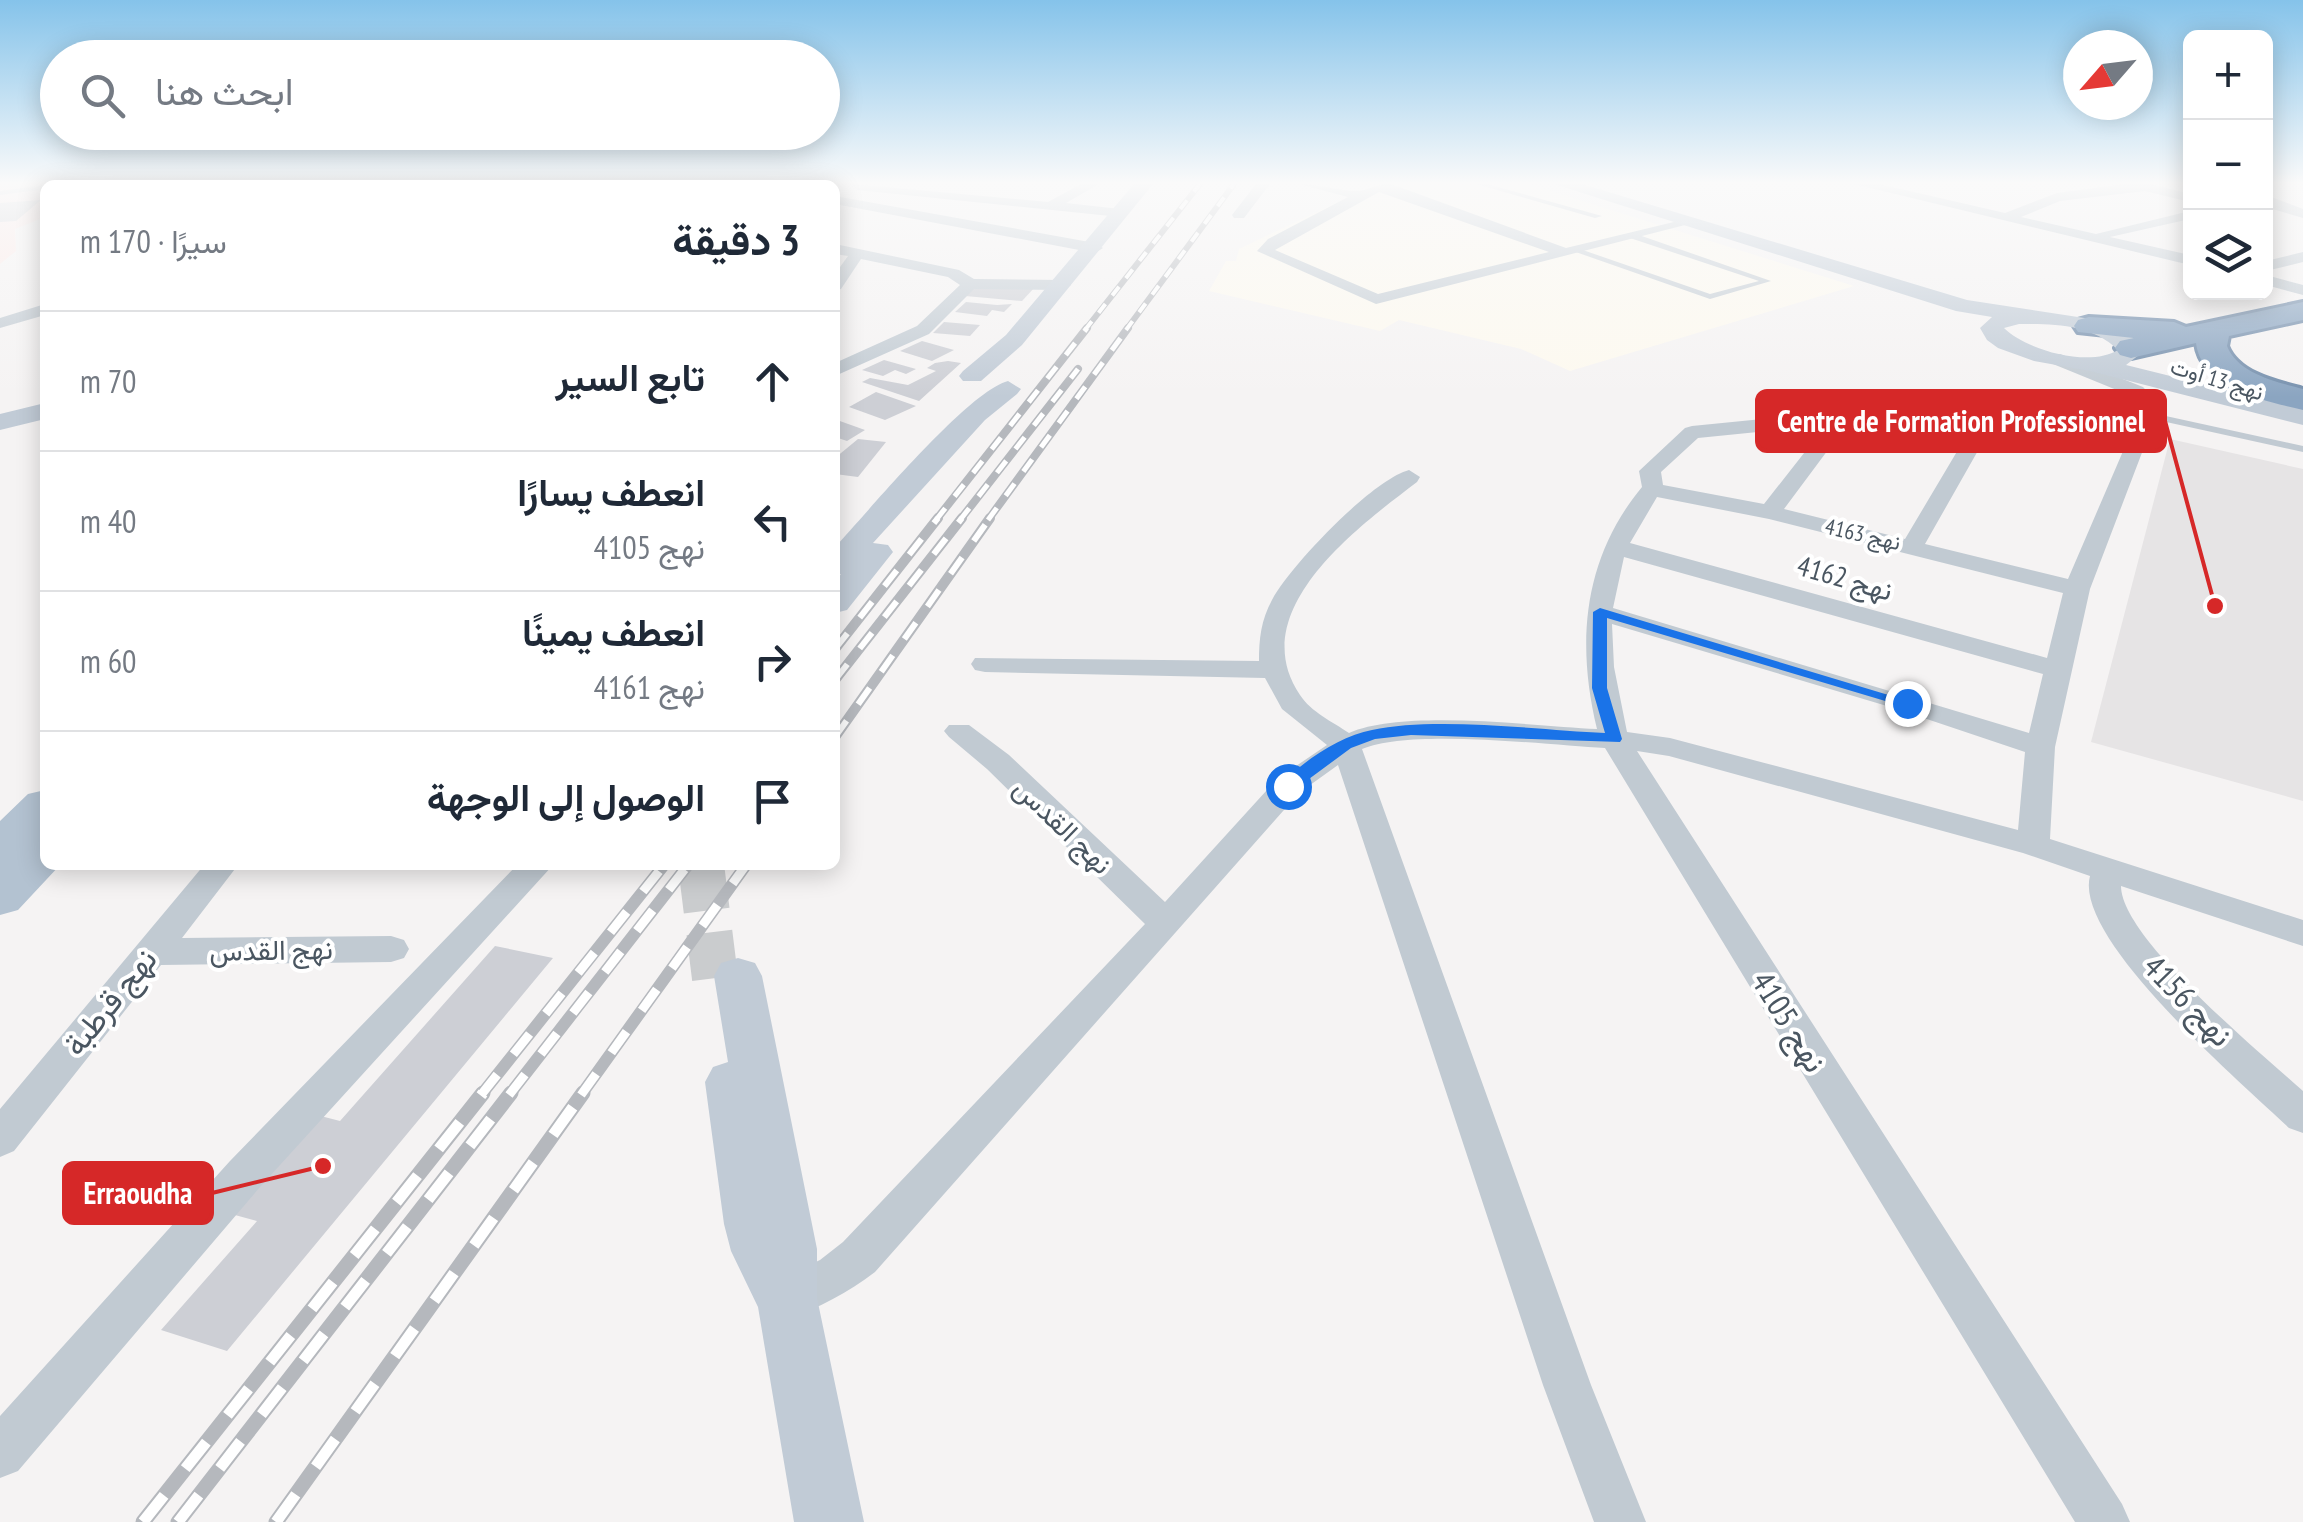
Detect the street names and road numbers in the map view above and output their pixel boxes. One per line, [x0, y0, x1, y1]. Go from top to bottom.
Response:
street label: نهج 13 أوت [2167, 352, 2267, 407]
street label: نهج 4163 [1822, 512, 1903, 557]
street label: نهج 4162 [1793, 546, 1897, 611]
street label: نهج القدس [1005, 769, 1121, 883]
street label: نهج القدس [209, 930, 333, 971]
street label: نهج قرطبة [53, 939, 167, 1065]
street label: نهج 4156 [2133, 946, 2243, 1056]
street label: نهج 4105 [1741, 963, 1837, 1081]

